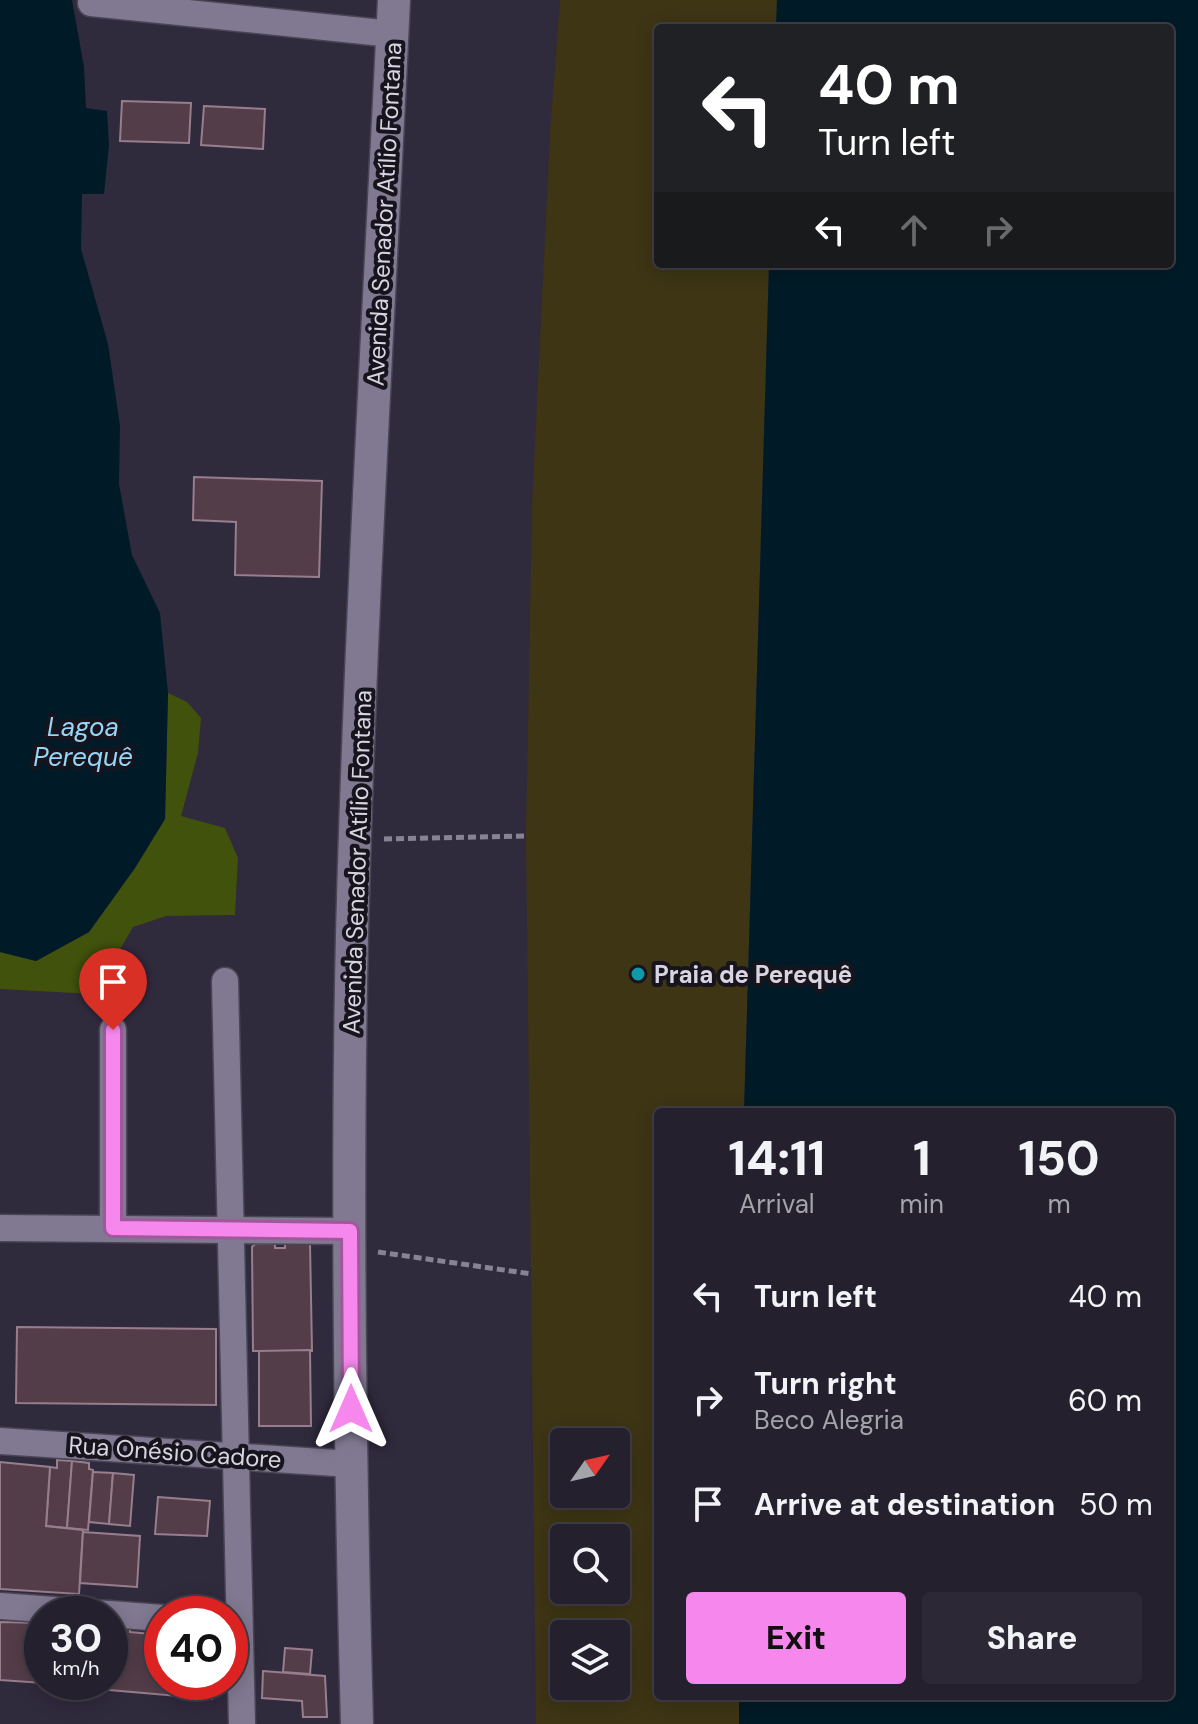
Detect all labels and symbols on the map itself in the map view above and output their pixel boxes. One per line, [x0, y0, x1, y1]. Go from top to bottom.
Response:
street label: Avenida Senador Atílio Fontana [360, 41, 408, 387]
street label: Avenida Senador Atílio Fontana [335, 689, 379, 1035]
water label: Lagoa Perequê [33, 710, 133, 774]
pin [79, 948, 147, 1030]
place label: Praia de Perequê [654, 959, 852, 990]
marker: Praia de Perequê [629, 965, 647, 983]
position arrow [309, 1367, 393, 1451]
north arrow [550, 1428, 630, 1508]
street label: Rua Onésio Cadore [67, 1429, 283, 1475]
speed limit sign: 40 [144, 1596, 248, 1700]

